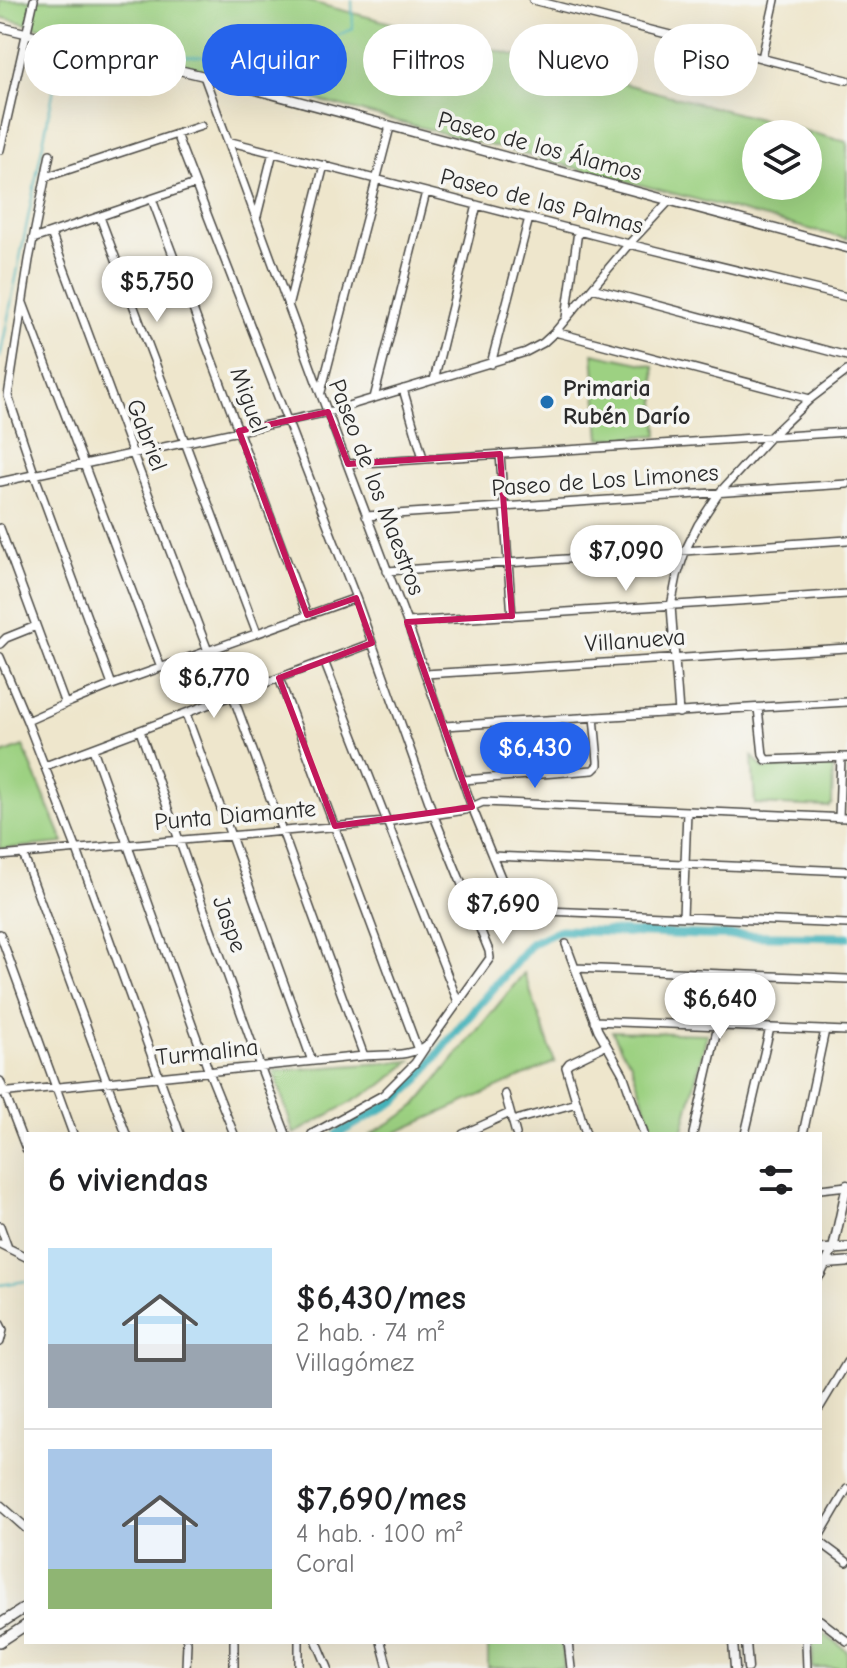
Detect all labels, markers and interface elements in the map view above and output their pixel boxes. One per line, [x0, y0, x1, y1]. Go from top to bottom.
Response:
chip: Comprar [24, 24, 186, 96]
chip: Alquilar [202, 24, 347, 96]
chip: Filtros [363, 24, 493, 96]
chip: Nuevo [509, 24, 638, 96]
chip: Piso [654, 24, 758, 96]
street label: Paseo de los Álamos [435, 105, 645, 187]
map controls [742, 120, 822, 200]
button: layers [742, 120, 822, 200]
street label: Paseo de las Palmas [438, 162, 646, 240]
pin: $5,750 [92, 256, 222, 324]
text: $5,750 [120, 267, 194, 297]
street label: Miguel [224, 363, 274, 437]
place label: Primaria Rubén Darío [563, 374, 691, 430]
street label: Paseo de los Maestros [323, 375, 431, 599]
marker: Primaria Rubén Darío [538, 393, 556, 411]
street label: Gabriel [121, 395, 173, 475]
street label: Paseo de Los Limones [490, 458, 720, 502]
pin: $7,090 [561, 525, 691, 593]
text: $7,090 [588, 536, 664, 566]
street label: Villanueva [584, 623, 686, 657]
pin: $6,770 [149, 652, 279, 720]
text: $6,770 [178, 663, 250, 693]
pin: $6,430 [470, 722, 600, 790]
text: $6,430 [498, 733, 572, 763]
street label: Punta Diamante [153, 794, 317, 836]
pin: $7,690 [438, 878, 568, 946]
text: $7,690 [466, 889, 540, 919]
street label: Jaspe [207, 892, 253, 956]
pin: $6,640 [655, 973, 785, 1041]
text: $6,640 [683, 984, 757, 1014]
street label: Turmalina [154, 1033, 260, 1071]
icon: filters [754, 1158, 798, 1202]
text: 6 viviendas [48, 1160, 208, 1200]
text: $6,430/mes [296, 1278, 466, 1318]
icon: home [112, 1280, 208, 1376]
text: 2 hab. · 74 m² [296, 1318, 444, 1348]
text: Villagómez [296, 1348, 414, 1378]
text: $7,690/mes [296, 1479, 466, 1519]
icon: home [112, 1481, 208, 1577]
text: 4 hab. · 100 m² [296, 1519, 462, 1549]
text: Coral [296, 1549, 355, 1579]

